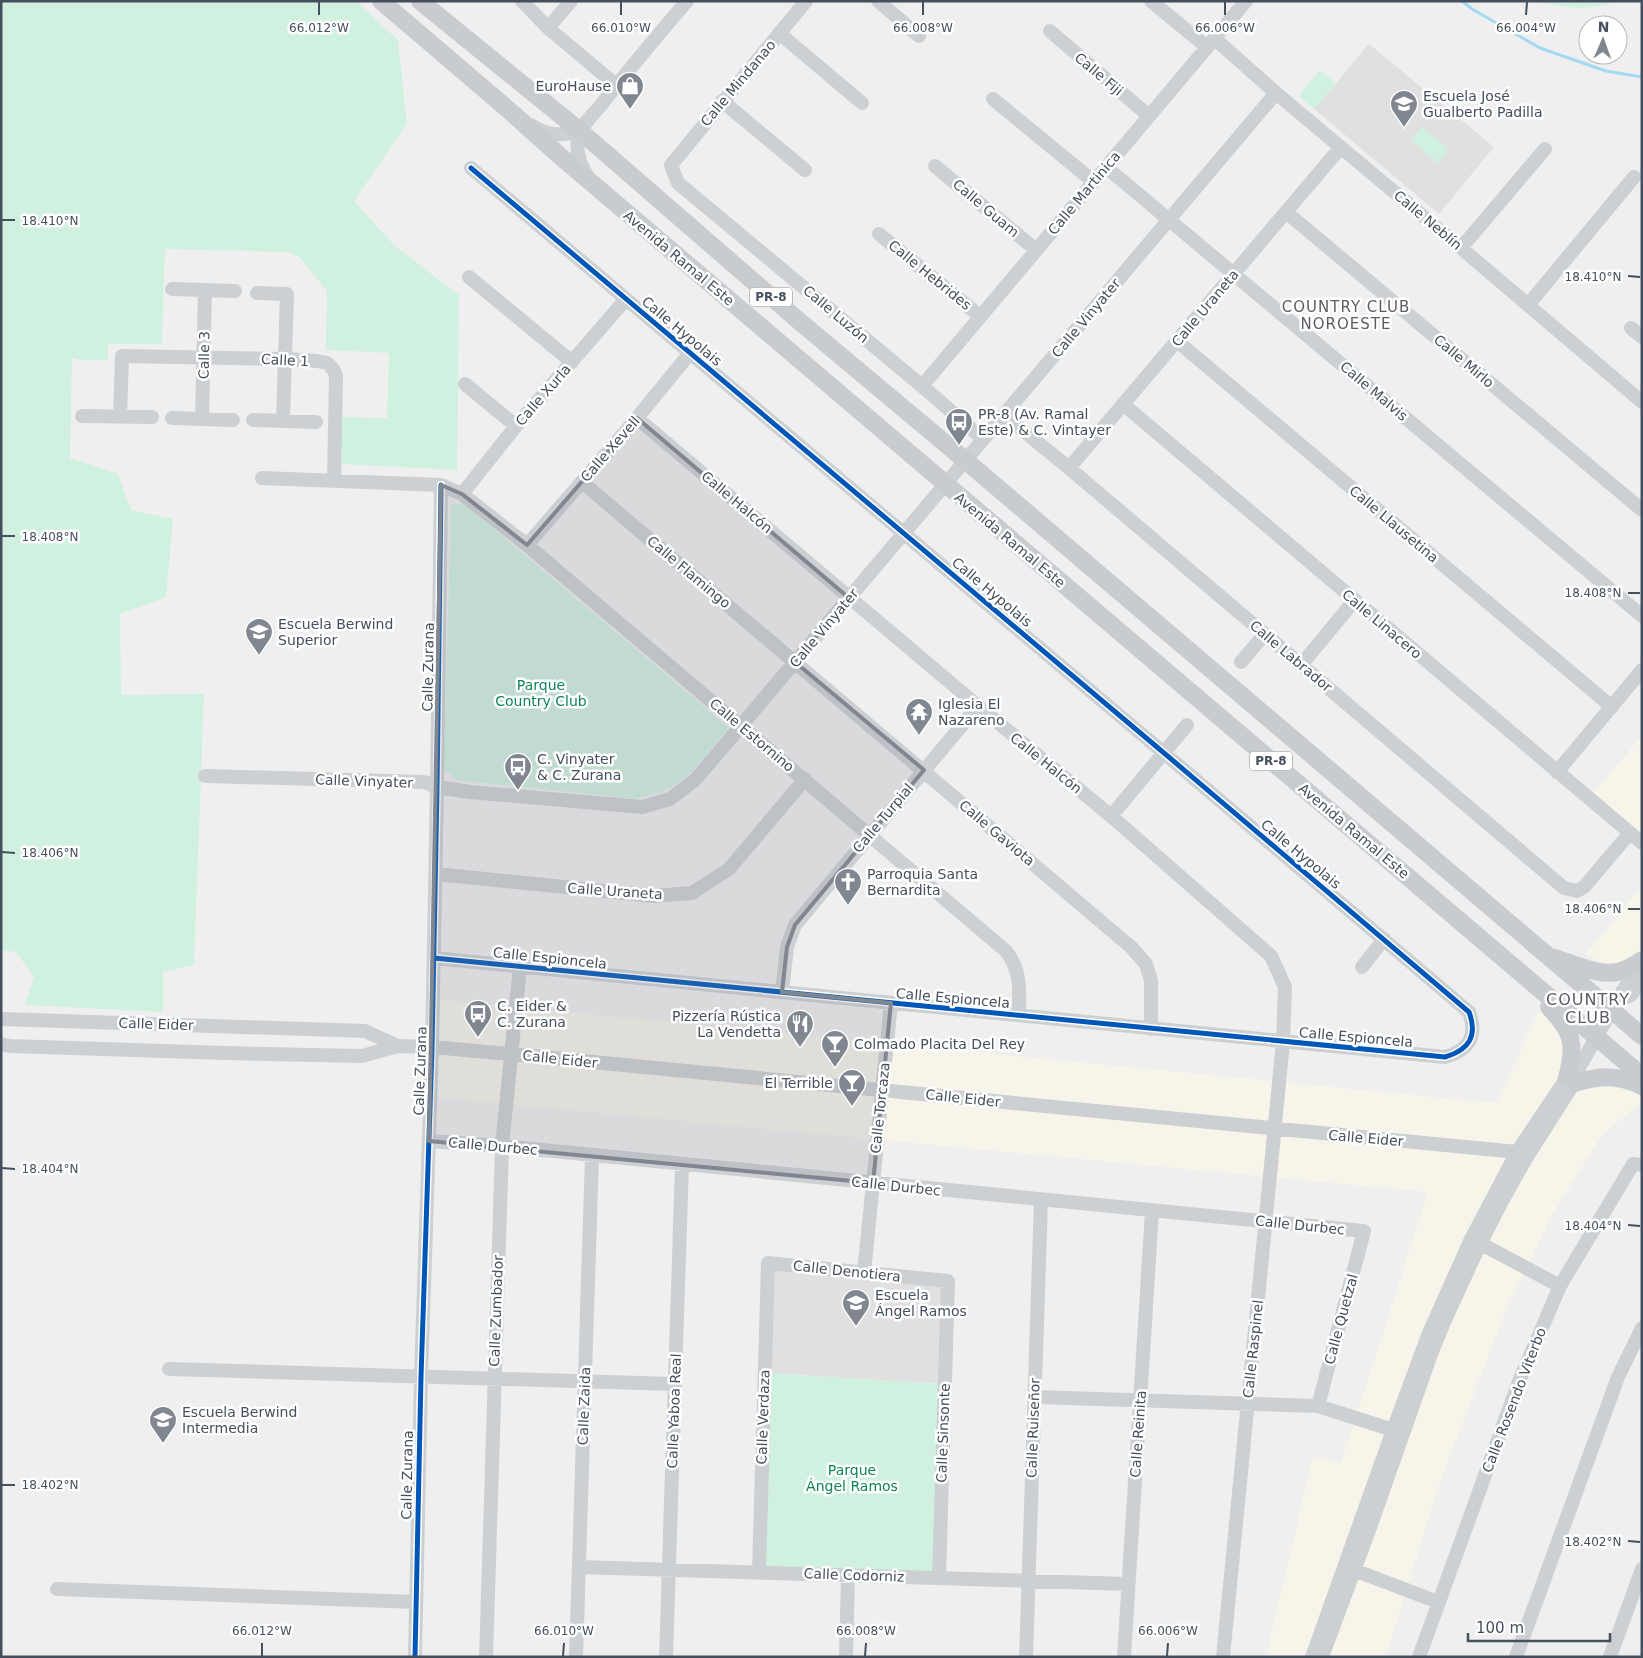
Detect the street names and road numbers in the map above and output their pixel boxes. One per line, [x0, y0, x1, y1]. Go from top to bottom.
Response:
street label: Calle Mindanao [697, 37, 779, 129]
street label: Calle Fiji [1072, 49, 1126, 99]
street label: Calle Martinica [1044, 148, 1124, 238]
street label: Calle Guam [950, 176, 1022, 240]
street label: Calle Neblín [1391, 187, 1465, 253]
street label: Avenida Ramal Este [621, 207, 737, 309]
street label: Calle Hebrides [885, 237, 975, 313]
street label: Calle Uraneta [1168, 266, 1242, 350]
street label: Calle Vinyater [1048, 275, 1124, 361]
street label: Calle Luzón [800, 282, 872, 346]
road number: PR-8 [750, 288, 792, 306]
street label: Calle Hypolais [639, 293, 725, 369]
street label: Calle 3 [196, 331, 212, 379]
street label: Calle Mirlo [1431, 331, 1497, 391]
street label: Calle 1 [261, 351, 309, 369]
street label: Calle Malvis [1337, 358, 1411, 424]
street label: Calle Xurla [512, 361, 574, 429]
street label: Calle Xevell [577, 413, 643, 485]
street label: Calle Halcón [698, 468, 776, 536]
street label: Calle Llausetina [1346, 482, 1442, 566]
street label: Avenida Ramal Este [952, 489, 1068, 591]
street label: Calle Flamingo [644, 533, 734, 611]
street label: Calle Hypolais [949, 554, 1035, 630]
street label: Calle Vinyater [786, 585, 862, 671]
street label: Calle Linacero [1339, 586, 1425, 662]
street label: Calle Labrador [1247, 617, 1335, 695]
street label: Calle Zurana [419, 622, 437, 712]
street label: Calle Estornino [707, 695, 797, 775]
street label: Calle Halcón [1007, 729, 1085, 797]
road number: PR-8 [1250, 751, 1292, 770]
street label: Calle Vinyater [315, 771, 413, 791]
street label: Calle Turpial [849, 780, 917, 856]
street label: Avenida Ramal Este [1296, 780, 1412, 882]
street label: Calle Gaviota [956, 797, 1038, 869]
street label: Calle Hypolais [1258, 816, 1344, 892]
street label: Calle Uraneta [567, 880, 663, 902]
street label: Calle Espioncela [492, 944, 608, 972]
street label: Calle Espioncela [895, 985, 1011, 1011]
street label: Calle Eider [118, 1015, 194, 1033]
street label: Calle Espioncela [1298, 1024, 1414, 1050]
street label: Calle Zurana [410, 1026, 430, 1116]
street label: Calle Eider [522, 1047, 598, 1071]
street label: Calle Torcaza [867, 1062, 893, 1154]
street label: Calle Eider [925, 1086, 1001, 1110]
street label: Calle Eider [1328, 1127, 1404, 1149]
street label: Calle Durbec [448, 1134, 538, 1158]
street label: Calle Durbec [851, 1173, 941, 1199]
street label: Calle Durbec [1255, 1212, 1345, 1238]
street label: Calle Zumbador [486, 1255, 506, 1367]
street label: Calle Denotiera [792, 1257, 902, 1285]
street label: Calle Quetzal [1321, 1272, 1361, 1366]
street label: Calle Raspinel [1240, 1299, 1266, 1399]
street label: Calle Rosendo Viterbo [1479, 1325, 1549, 1475]
street label: Calle Yaboa Real [664, 1353, 684, 1469]
street label: Calle Zaida [575, 1366, 593, 1446]
street label: Calle Verdaza [753, 1369, 773, 1465]
street label: Calle Ruiseñor [1023, 1377, 1043, 1478]
street label: Calle Sinsonte [933, 1383, 953, 1483]
street label: Calle Reinita [1127, 1390, 1149, 1478]
street label: Calle Zurana [398, 1430, 416, 1520]
street label: Calle Codorniz [803, 1565, 905, 1585]

